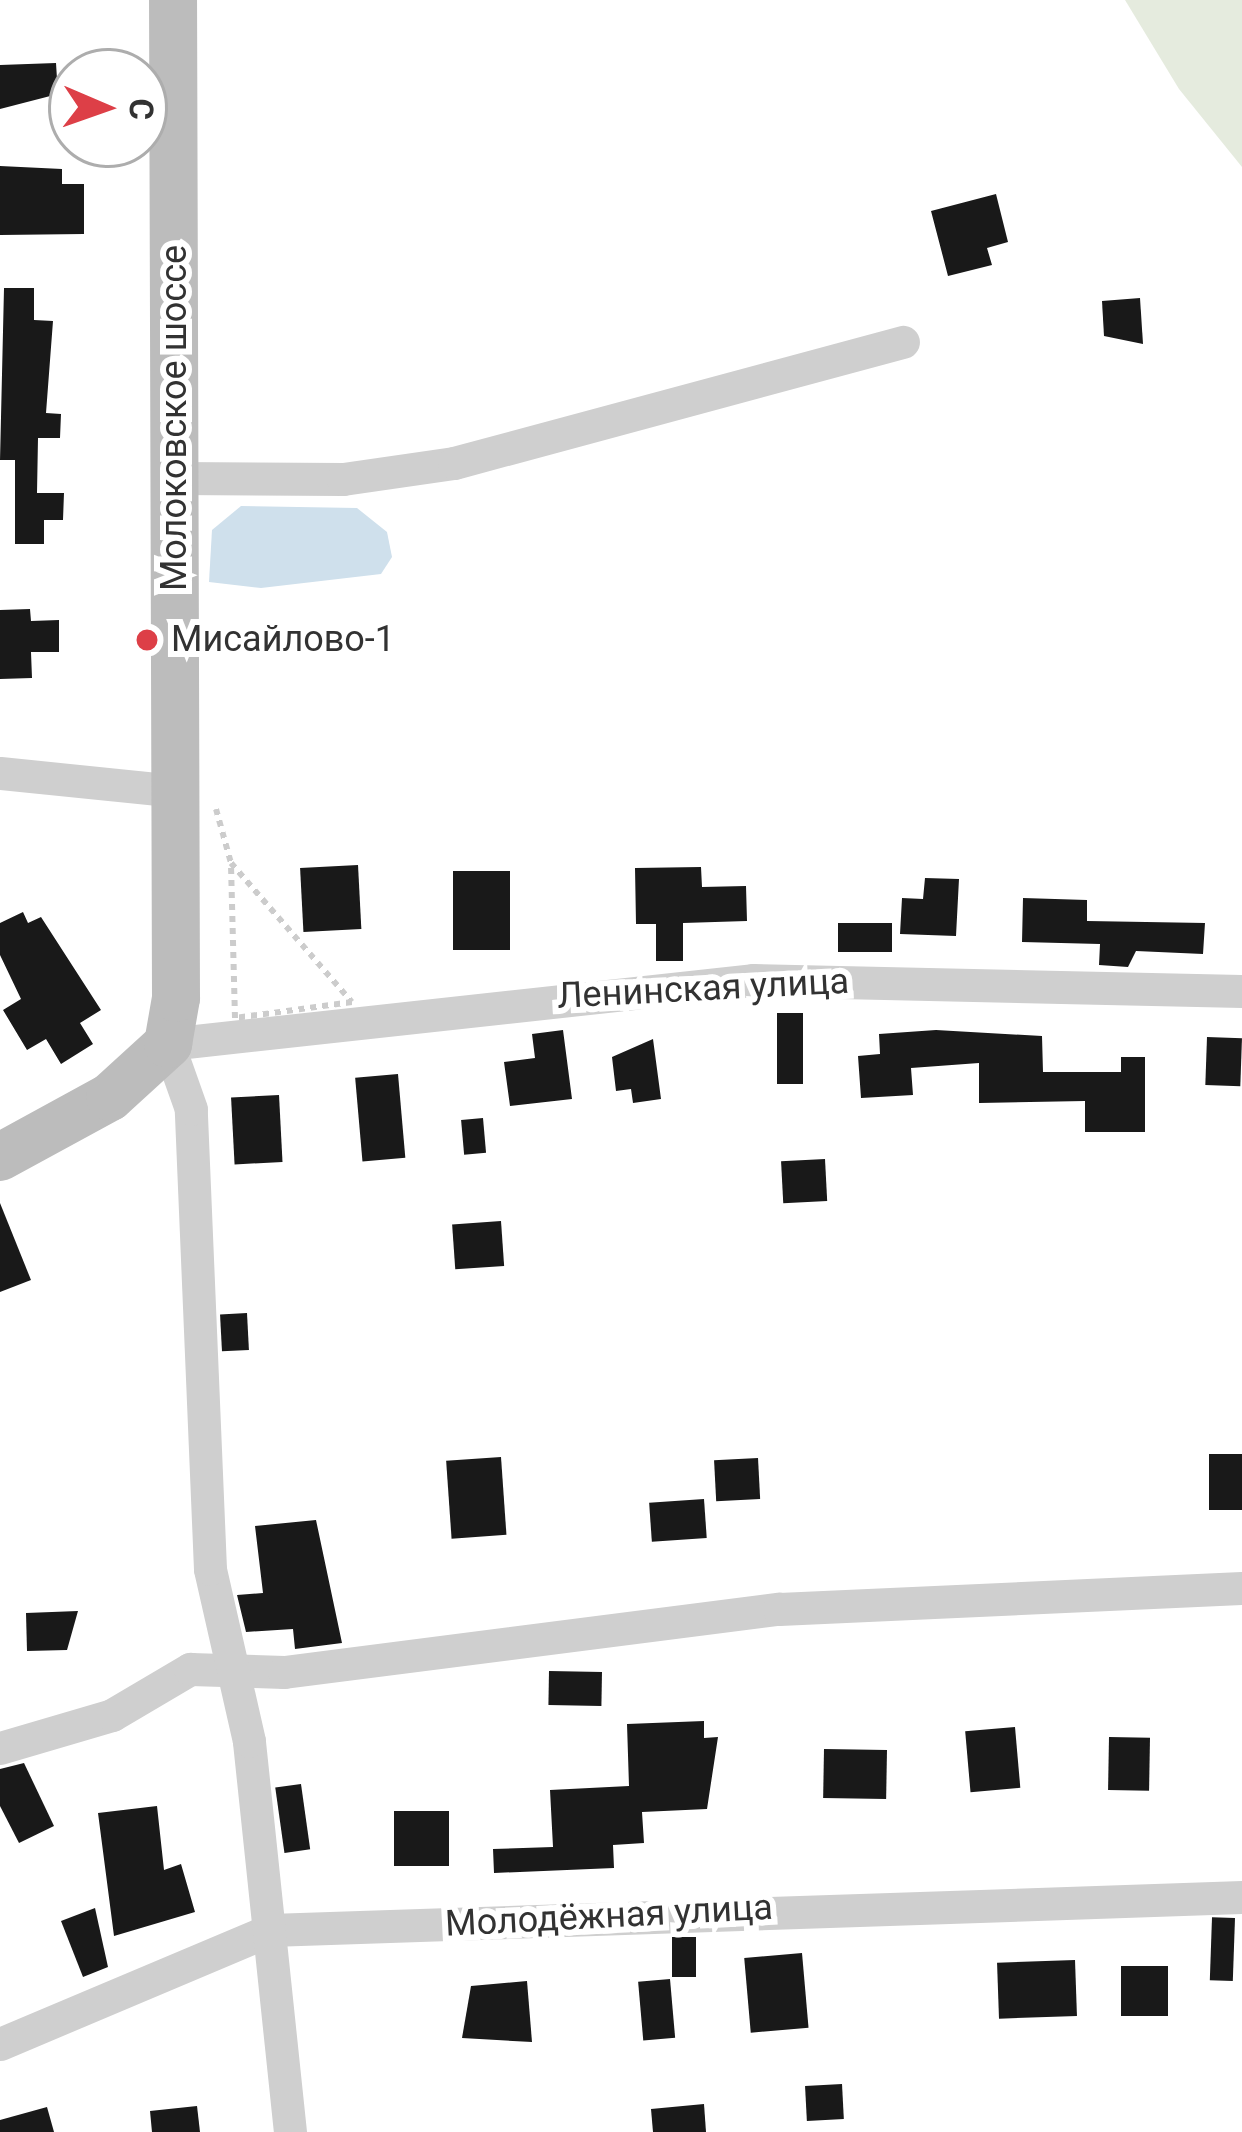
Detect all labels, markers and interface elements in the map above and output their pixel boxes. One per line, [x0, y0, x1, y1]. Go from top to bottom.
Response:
north arrow [48, 48, 168, 168]
text: С [122, 98, 161, 121]
street label: Молоковское шоссе [153, 245, 197, 591]
place label: Мисайлово-1 [171, 618, 395, 662]
marker: Мисайлово-1 [134, 627, 160, 653]
street label: Ленинская улица [556, 960, 850, 1018]
street label: Молодёжная улица [444, 1886, 774, 1946]

